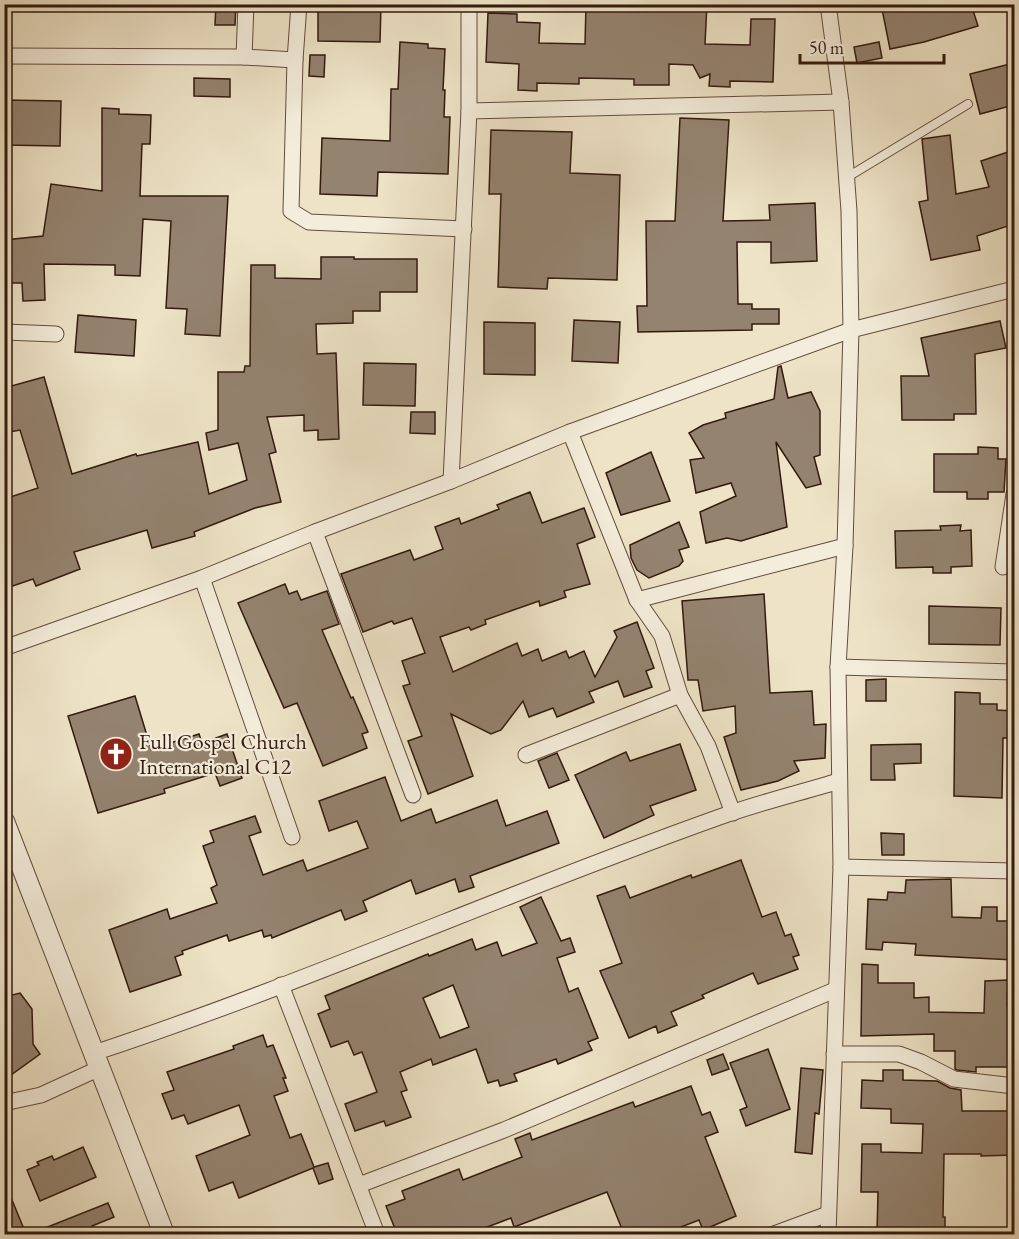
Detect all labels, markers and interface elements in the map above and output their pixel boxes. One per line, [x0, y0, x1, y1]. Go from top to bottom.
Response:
scale bar [800, 27, 944, 65]
text: 50 m [809, 36, 844, 59]
place label: Full Gospel Church International C12 [139, 727, 307, 781]
church icon: Full Gospel Church International C12 [98, 736, 134, 772]

